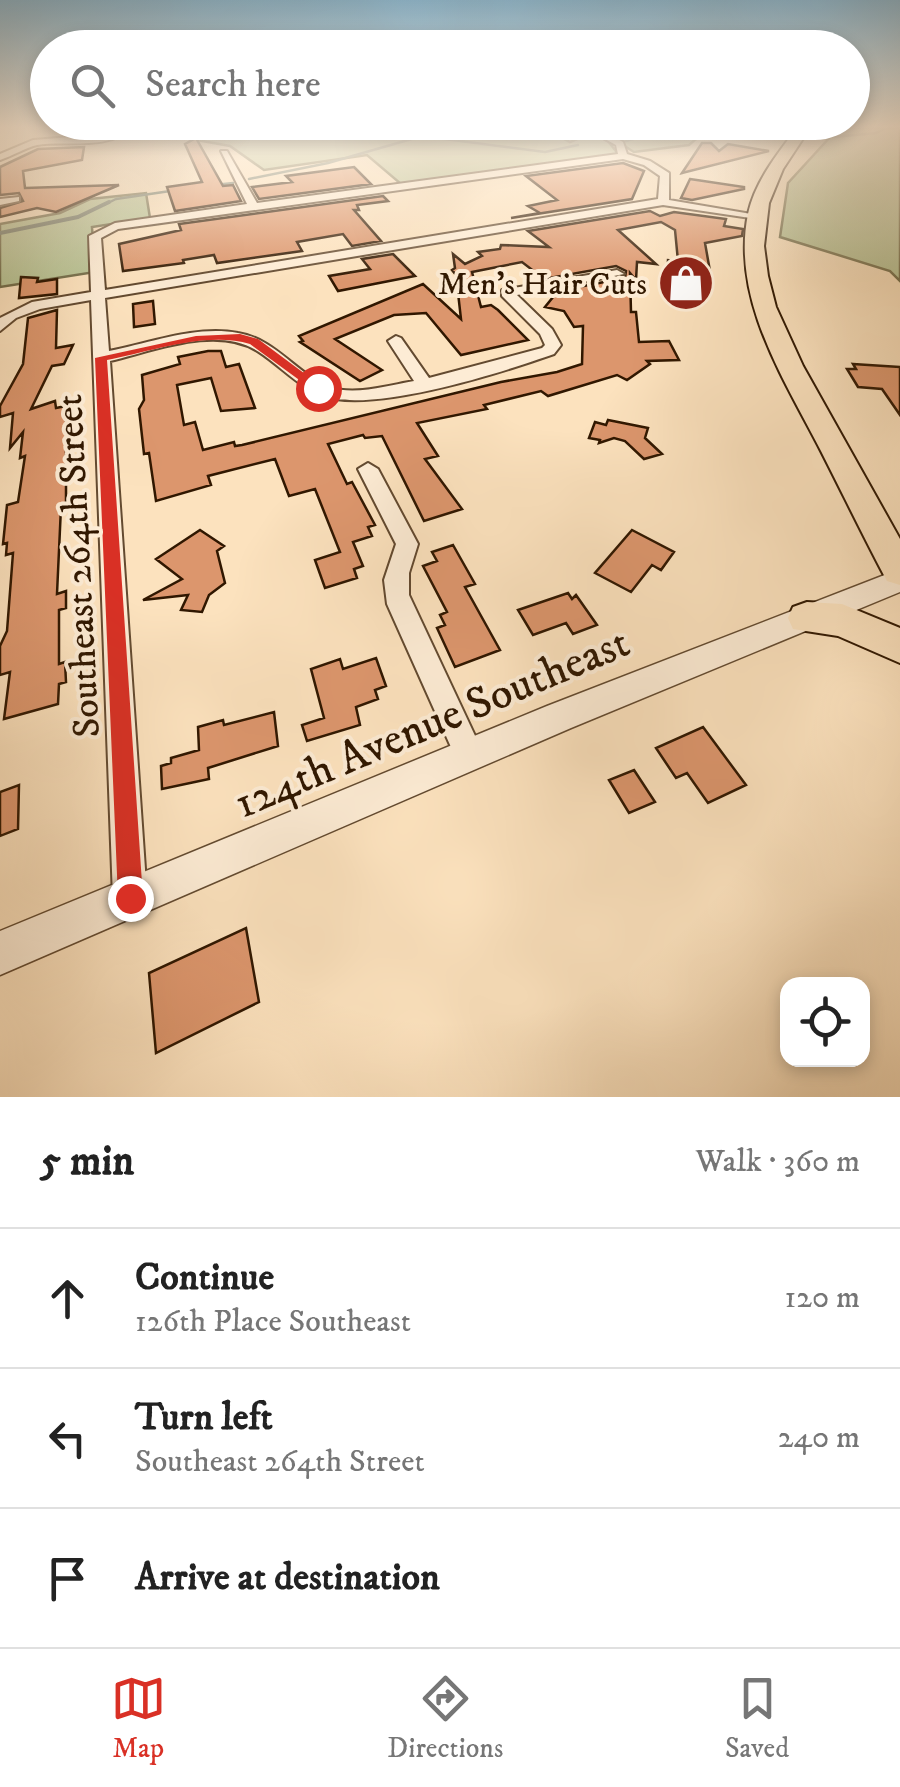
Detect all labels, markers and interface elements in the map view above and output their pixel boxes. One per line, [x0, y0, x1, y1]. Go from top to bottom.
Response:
search box [30, 30, 870, 140]
icon: search [65, 58, 120, 113]
text: Search here [145, 61, 321, 109]
shop icon: Men's Hair Cuts [656, 253, 716, 313]
place label: Men's Hair Cuts [438, 265, 647, 305]
route start [296, 366, 342, 412]
street label: Southeast 264th Street [46, 393, 112, 739]
street label: 124th Avenue Southeast [226, 615, 638, 832]
route end [108, 876, 154, 922]
map controls [780, 977, 870, 1067]
button: locate [780, 977, 870, 1067]
text: 5 min [40, 1136, 134, 1188]
text: Walk · 360 m [695, 1142, 860, 1182]
text: Continue [135, 1254, 274, 1302]
icon: ahead [40, 1271, 95, 1326]
text: 120 m [784, 1278, 860, 1318]
text: 126th Place Southeast [135, 1302, 411, 1342]
text: Turn left [135, 1394, 273, 1442]
icon: left [40, 1411, 95, 1466]
text: 240 m [778, 1418, 860, 1458]
text: Southeast 264th Street [135, 1442, 425, 1482]
icon: arrive [40, 1551, 95, 1606]
text: Arrive at destination [135, 1554, 440, 1602]
tab: Map [111, 1671, 166, 1766]
tab: Directions [387, 1671, 503, 1766]
tab: Saved [725, 1671, 789, 1766]

